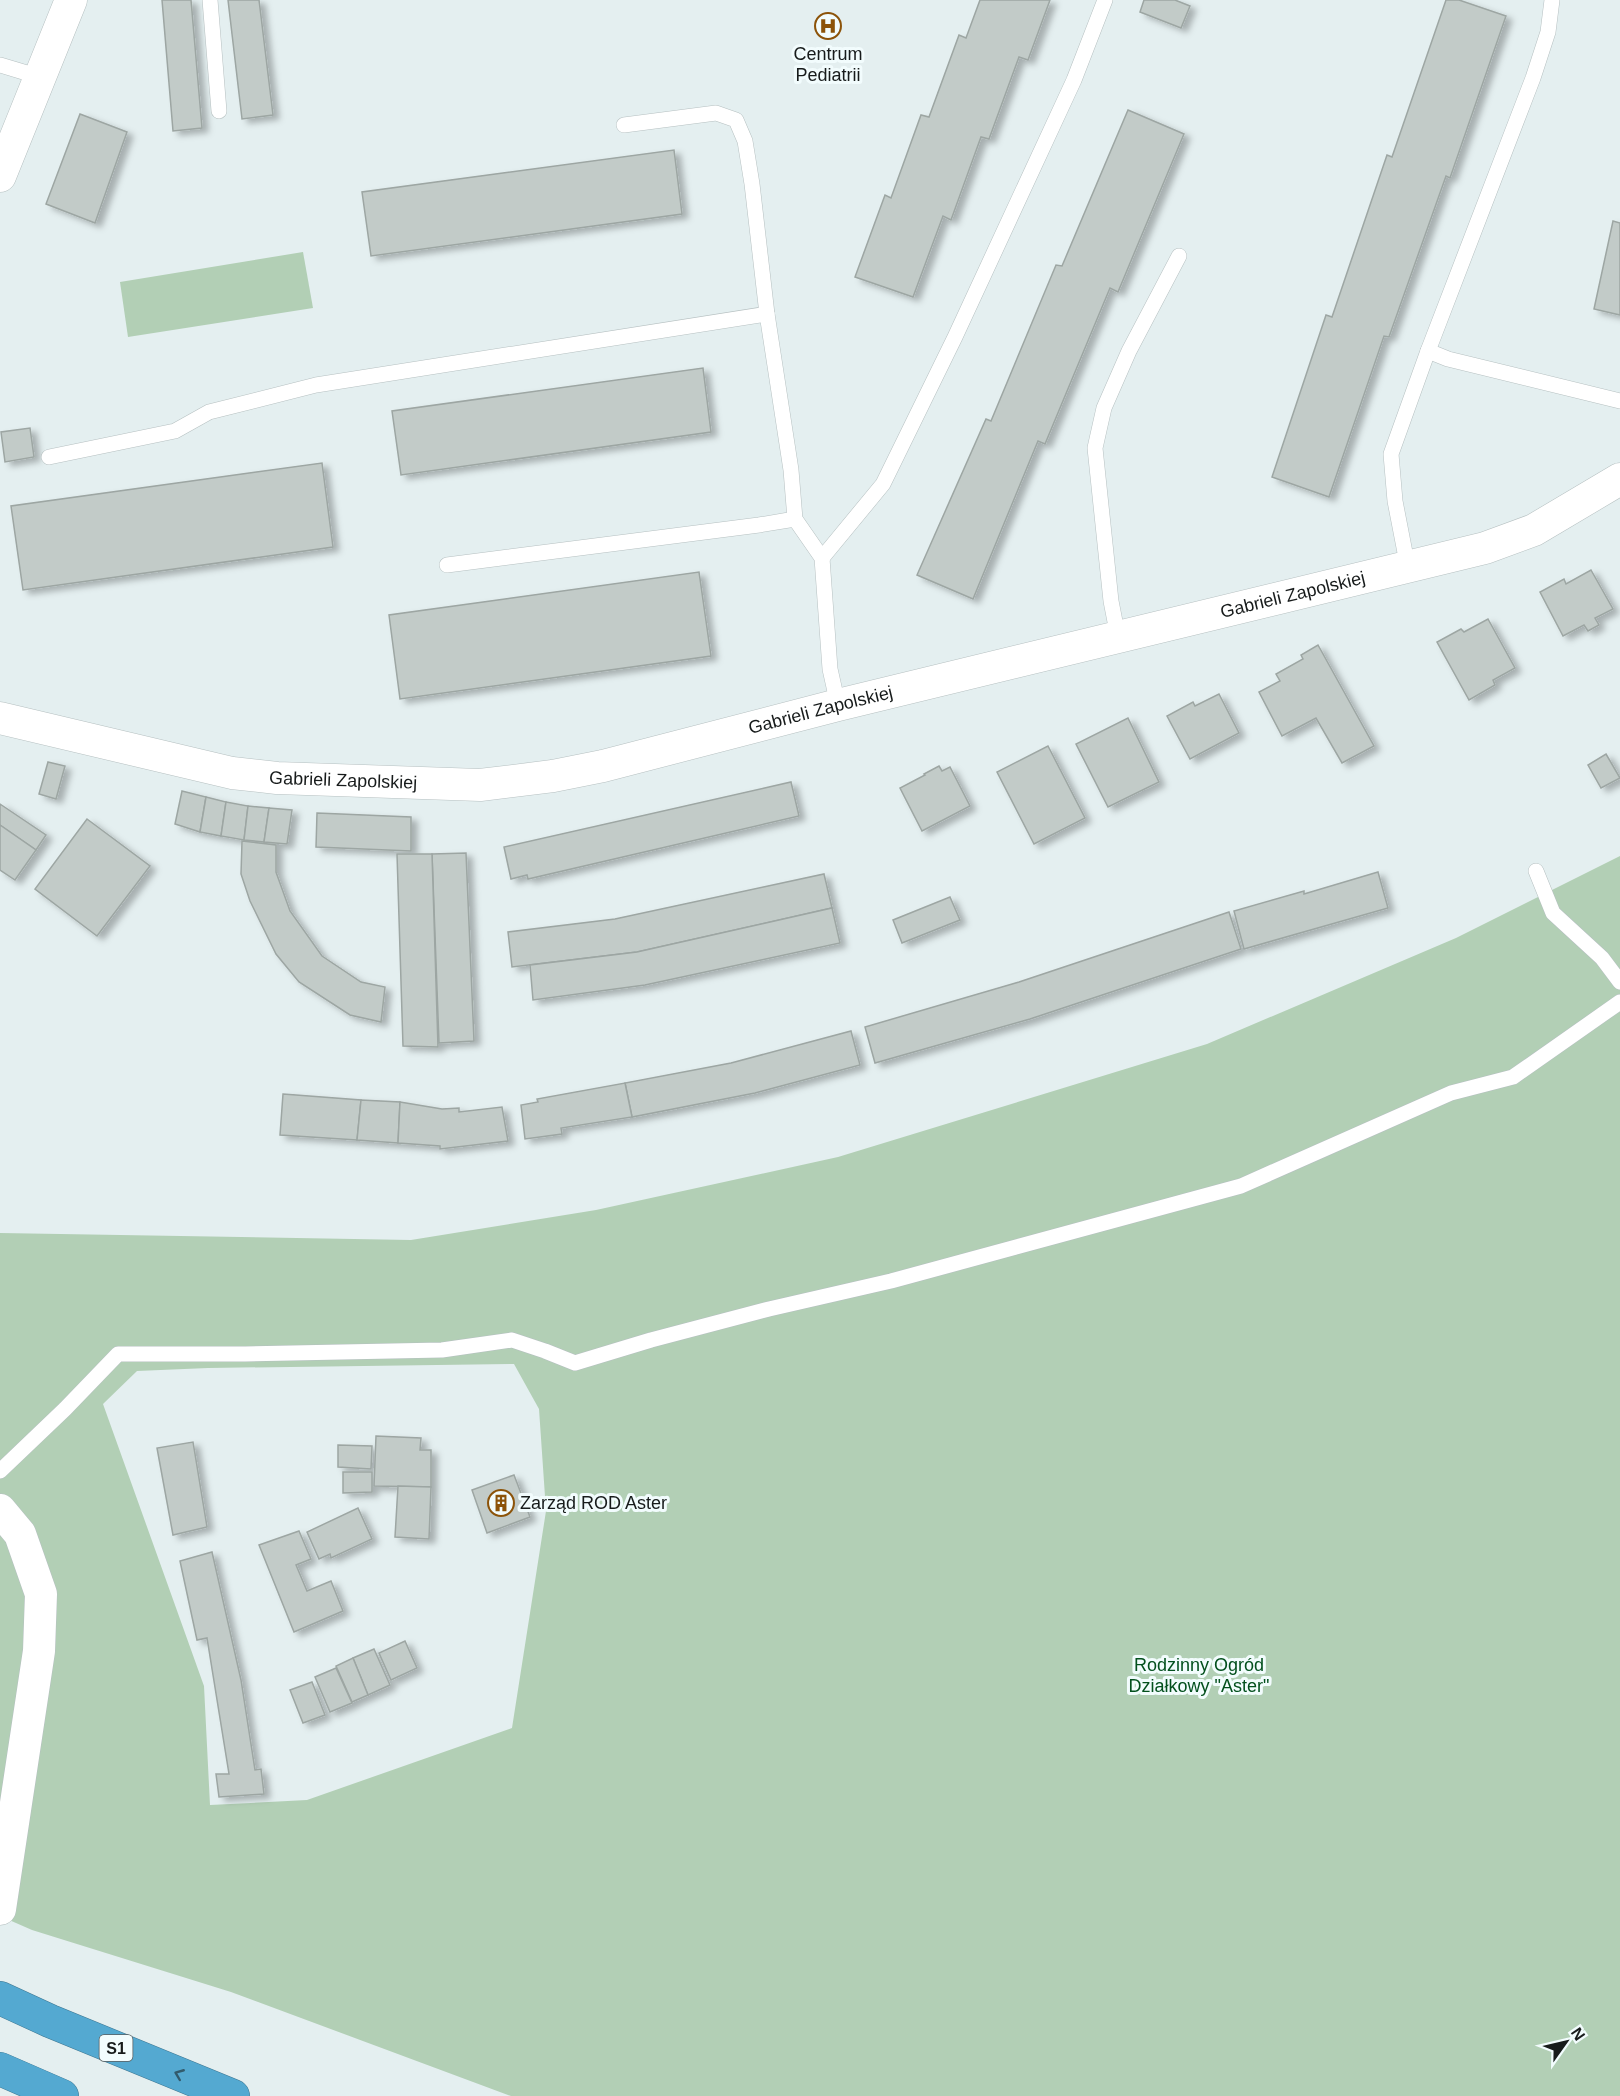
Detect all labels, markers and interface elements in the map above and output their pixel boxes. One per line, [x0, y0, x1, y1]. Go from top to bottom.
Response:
hospital icon: Centrum Pediatrii [813, 11, 843, 41]
place label: Centrum Pediatrii [793, 44, 863, 85]
street label: Gabrieli Zapolskiej [1218, 567, 1367, 622]
street label: Gabrieli Zapolskiej [746, 682, 895, 738]
street label: Gabrieli Zapolskiej [268, 767, 418, 793]
building icon: Zarząd ROD Aster [486, 1488, 516, 1518]
place label: Zarząd ROD Aster [520, 1493, 667, 1513]
park label: Rodzinny Ogród Działkowy "Aster" [1129, 1655, 1269, 1696]
north arrow [1536, 2012, 1596, 2072]
text: N [1568, 2024, 1588, 2043]
road number: S1 [100, 2035, 132, 2061]
one-way arrow [174, 2069, 185, 2081]

